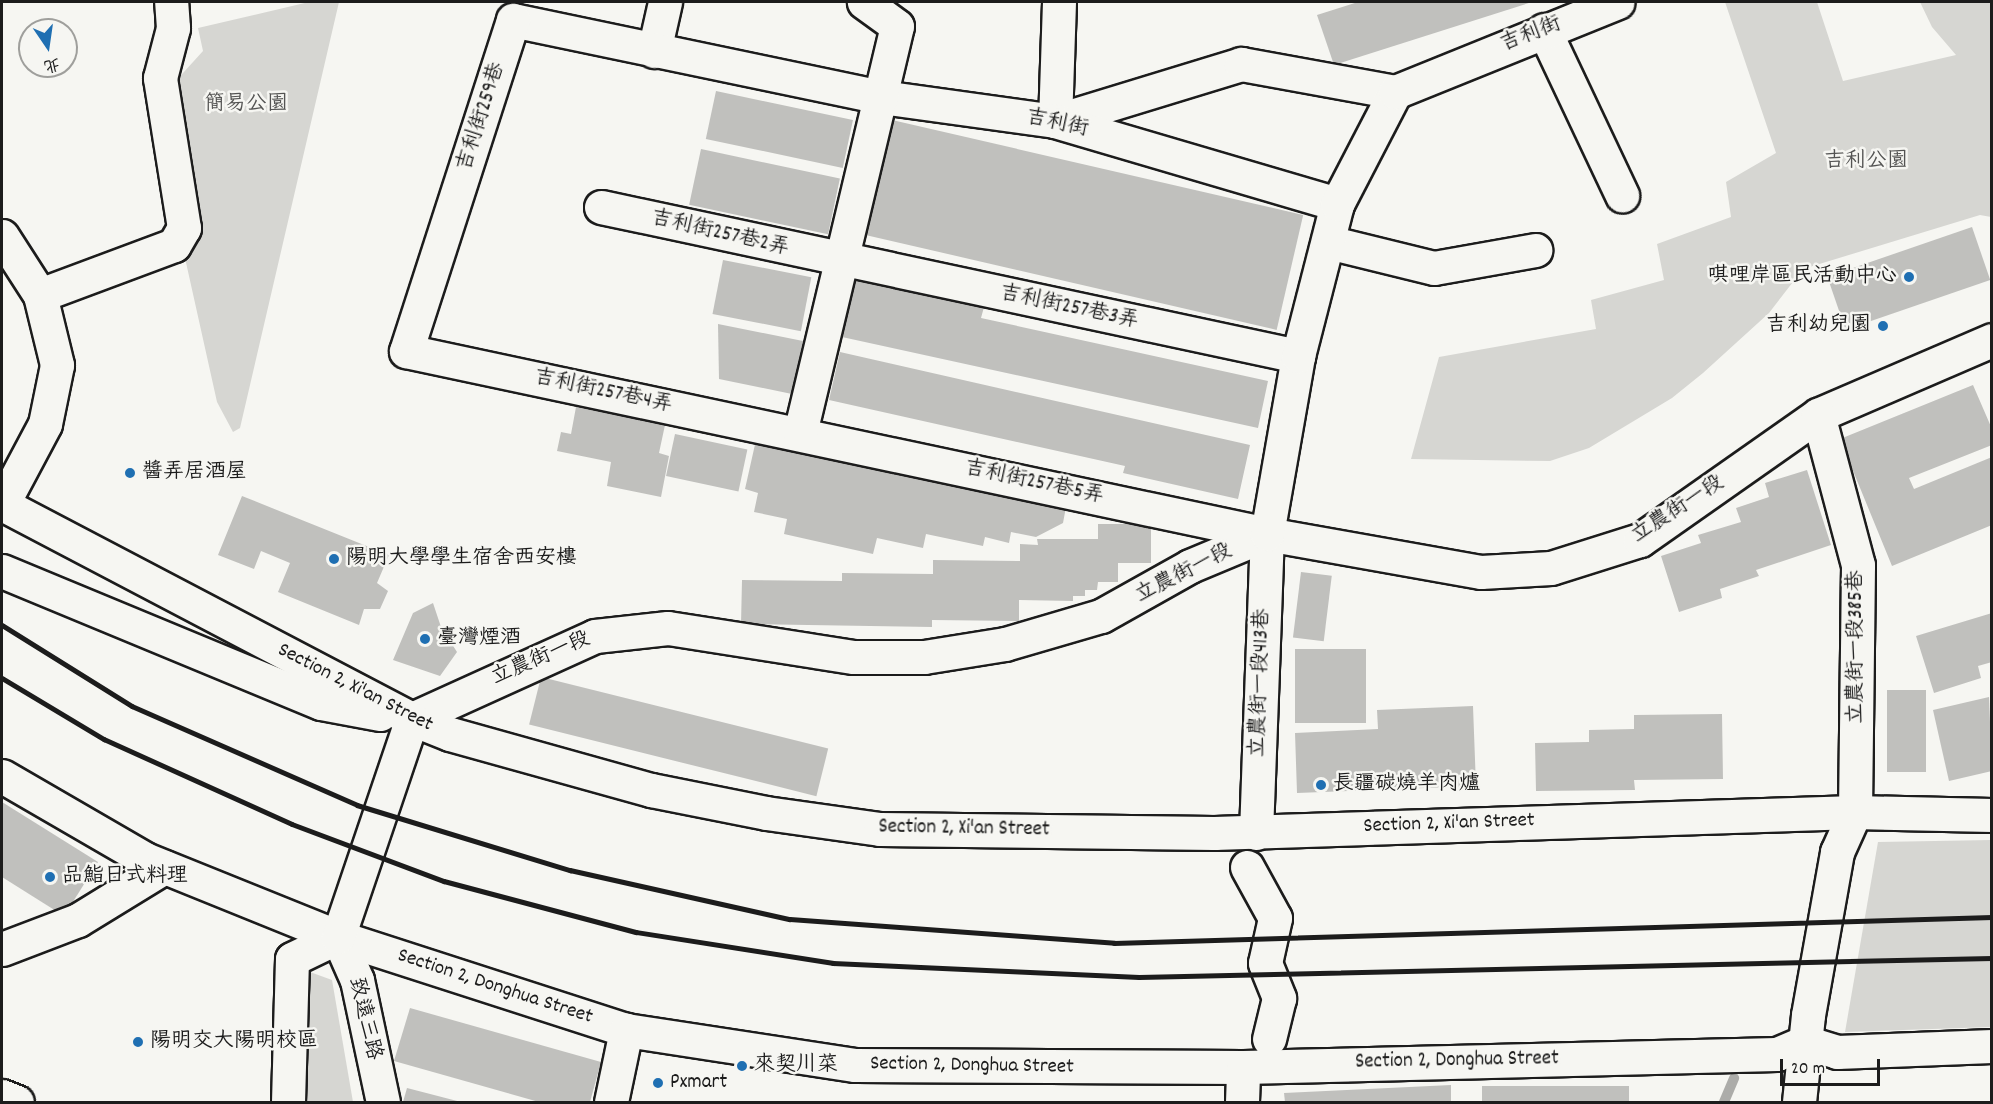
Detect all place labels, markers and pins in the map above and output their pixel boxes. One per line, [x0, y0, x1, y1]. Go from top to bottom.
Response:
place label: 唭哩岸區民活動中心 [1708, 264, 1897, 290]
marker: 唭哩岸區民活動中心 [1902, 270, 1916, 284]
place label: 吉利幼兒園 [1766, 313, 1871, 339]
marker: 吉利幼兒園 [1876, 319, 1890, 333]
place label: 醬弄居酒屋 [142, 460, 247, 486]
marker: 醬弄居酒屋 [123, 466, 137, 480]
place label: 陽明大學學生宿舍西安樓 [346, 546, 577, 572]
marker: 陽明大學學生宿舍西安樓 [327, 552, 341, 566]
place label: 臺灣煙酒 [437, 626, 521, 652]
marker: 臺灣煙酒 [418, 632, 432, 646]
place label: 長疆碳燒羊肉爐 [1333, 772, 1480, 798]
marker: 長疆碳燒羊肉爐 [1314, 778, 1328, 792]
place label: 品鮨日式料理 [62, 864, 188, 890]
marker: 品鮨日式料理 [43, 870, 57, 884]
place label: 陽明交大陽明校區 [150, 1029, 318, 1055]
marker: 陽明交大陽明校區 [131, 1035, 145, 1049]
place label: 來契川菜 [754, 1053, 838, 1079]
marker: 來契川菜 [735, 1059, 749, 1073]
place label: Pxmart [670, 1070, 727, 1096]
marker: Pxmart [651, 1076, 665, 1090]

